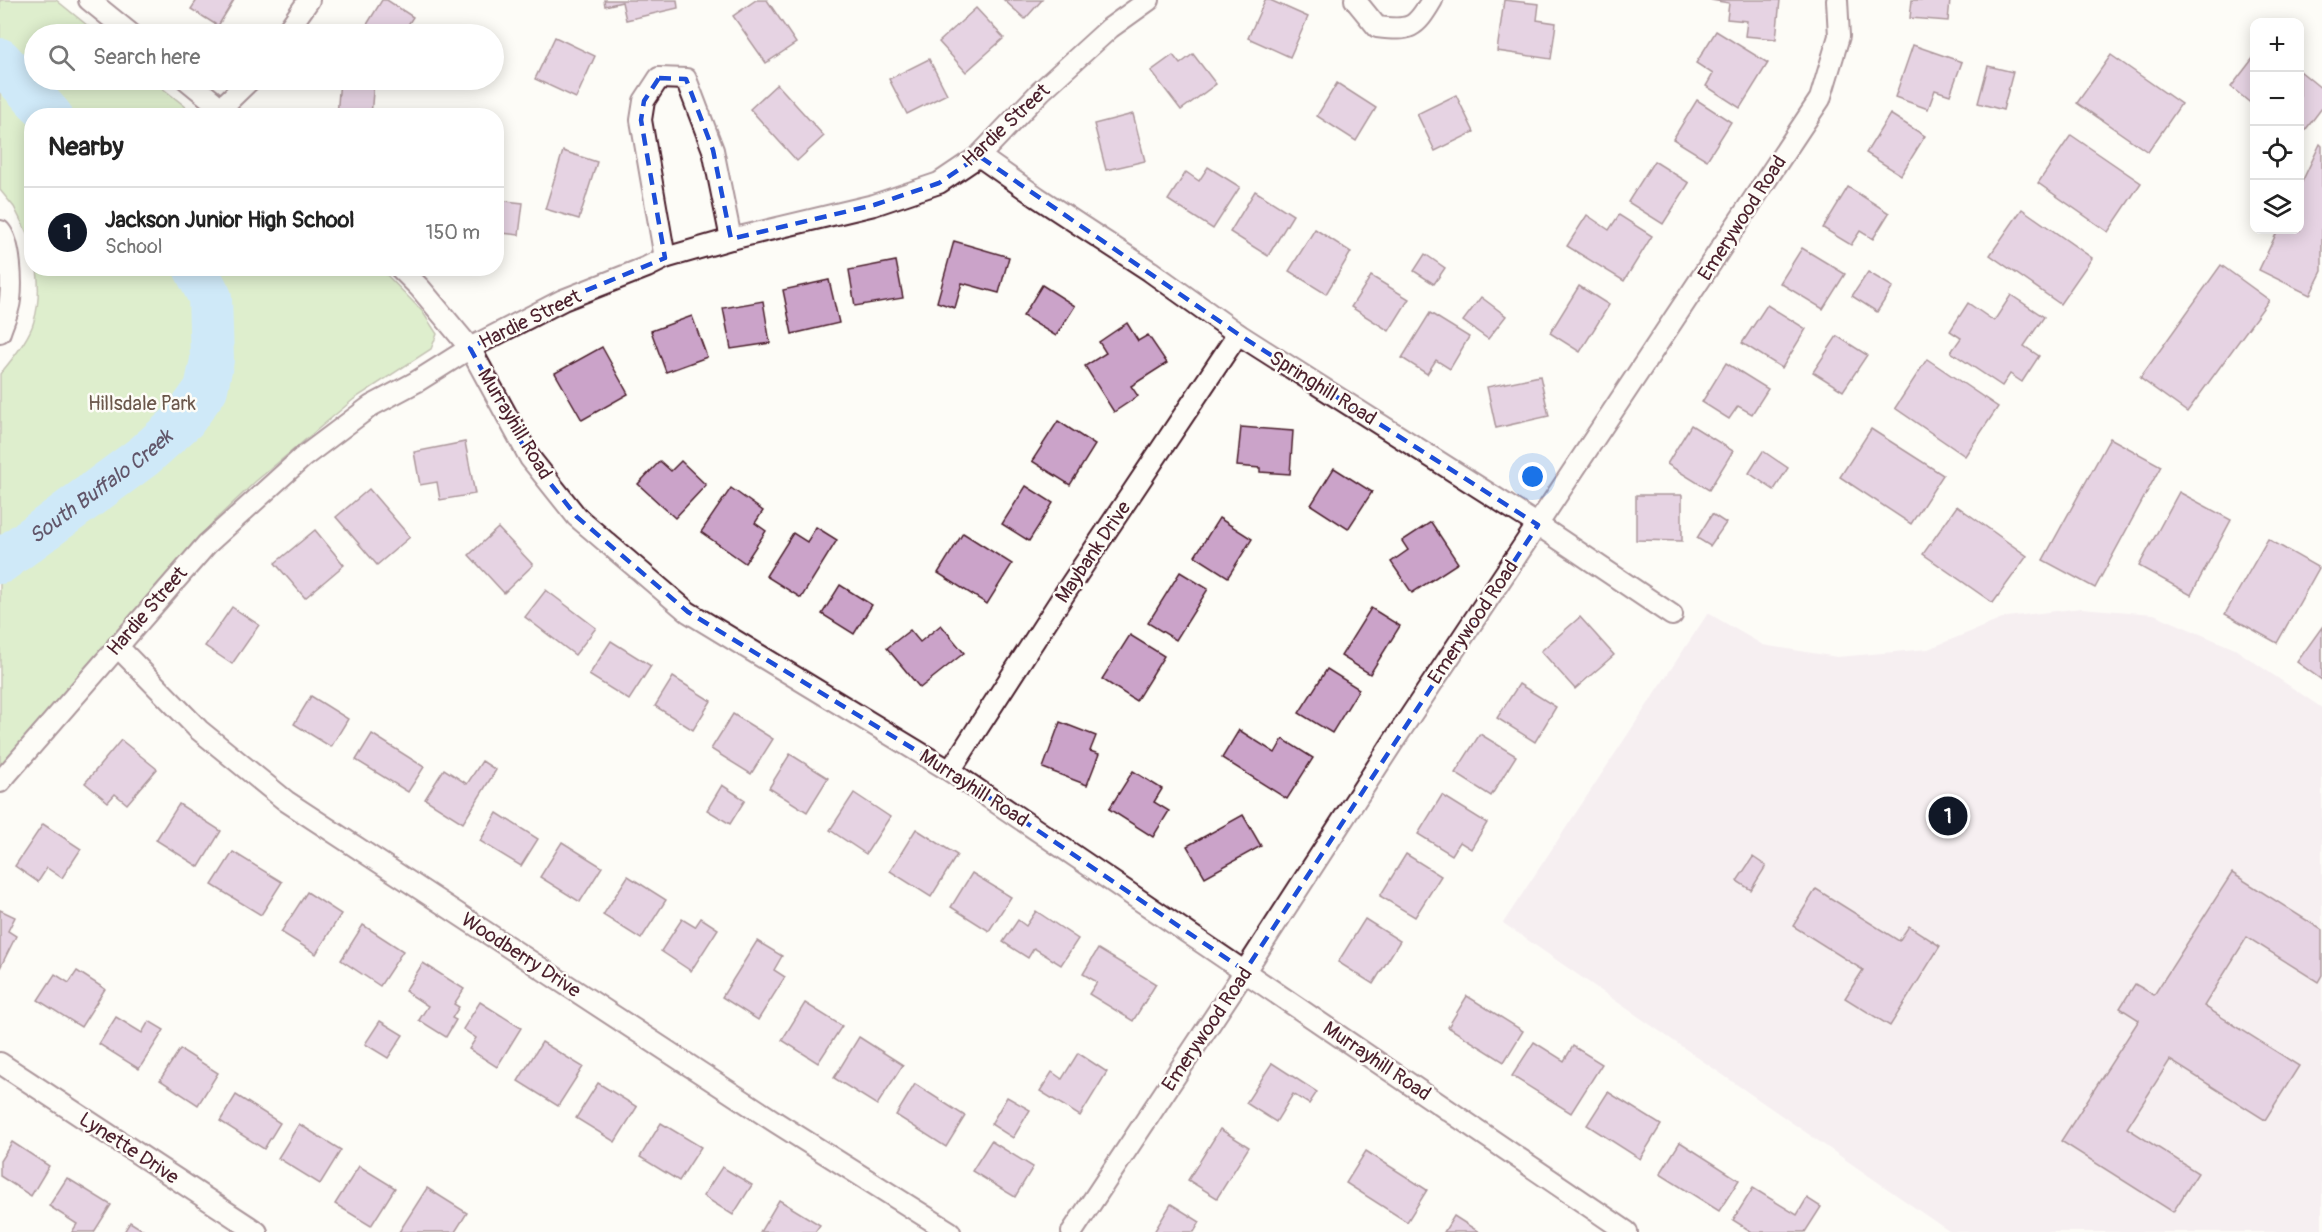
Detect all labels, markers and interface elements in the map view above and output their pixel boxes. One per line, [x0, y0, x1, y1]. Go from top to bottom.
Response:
map controls [2250, 18, 2304, 234]
button: + [2250, 18, 2304, 72]
search box [24, 24, 504, 90]
icon: search [45, 41, 78, 74]
text: Search here [93, 43, 200, 71]
button: − [2250, 72, 2304, 126]
street label: Hardie Street [957, 78, 1056, 172]
button: locate [2250, 126, 2304, 180]
text: Nearby [48, 131, 124, 163]
street label: Emerywood Road [1692, 151, 1792, 285]
button: layers [2250, 180, 2304, 234]
text: Jackson Junior High School [105, 206, 355, 234]
text: 1 [64, 220, 71, 245]
text: 150 m [426, 220, 480, 245]
text: School [105, 234, 162, 259]
street label: Hardie Street [475, 283, 586, 354]
street label: Springhill Road [1265, 345, 1381, 431]
street label: Murrayhill Road [472, 364, 558, 484]
park label: Hillsdale Park [88, 391, 197, 416]
water label: South Buffalo Creek [24, 422, 180, 550]
your location [1518, 462, 1547, 491]
street label: Maybank Drive [1050, 496, 1136, 608]
street label: Emerywood Road [1422, 555, 1524, 689]
street label: Hardie Street [101, 560, 193, 661]
street label: Murrayhill Road [915, 743, 1033, 833]
pin: 1 [1928, 794, 1968, 838]
street label: Woodberry Drive [456, 907, 586, 1003]
street label: Emerywood Road [1156, 962, 1258, 1096]
street label: Murrayhill Road [1318, 1016, 1436, 1106]
street label: Lynette Drive [74, 1106, 184, 1190]

